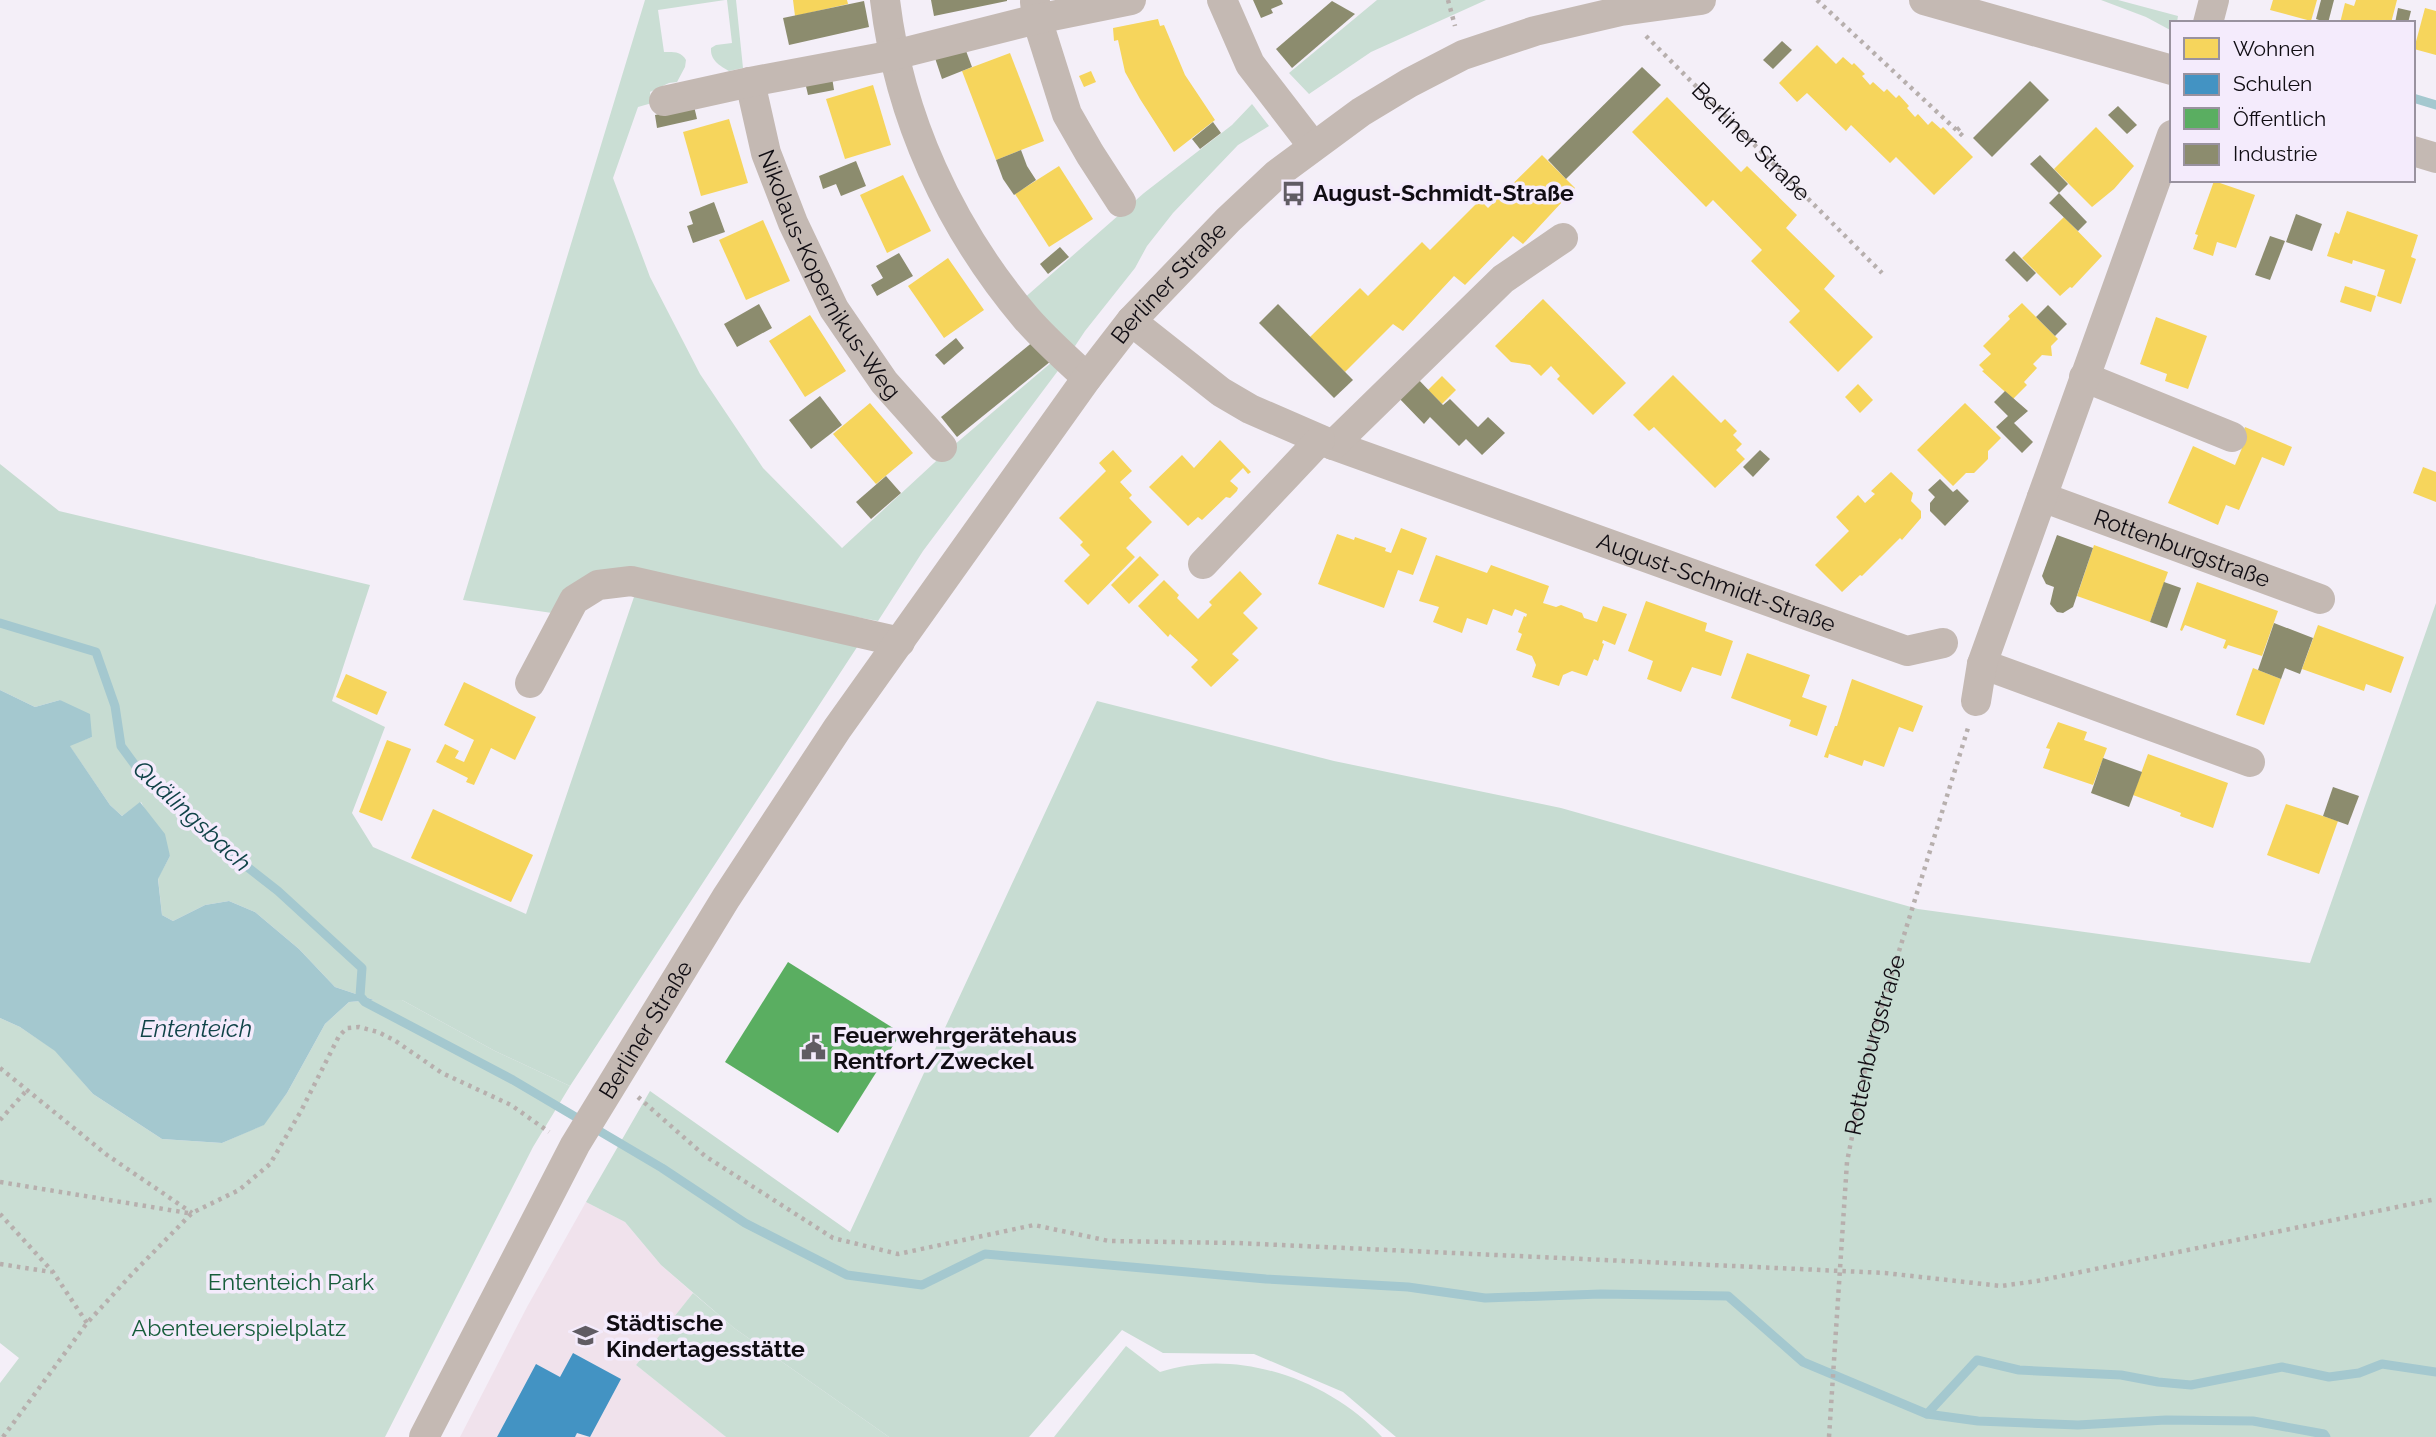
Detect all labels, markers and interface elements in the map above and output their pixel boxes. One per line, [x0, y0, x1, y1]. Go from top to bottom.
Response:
legend [2170, 21, 2415, 182]
text: Wohnen [2233, 36, 2315, 61]
text: Schulen [2233, 71, 2312, 96]
street label: Berliner Straße [1687, 76, 1816, 206]
text: Öffentlich [2233, 106, 2326, 131]
text: Industrie [2233, 141, 2317, 166]
street label: Nikolaus-Kopernikus-Weg [753, 146, 907, 404]
bus stop icon: August-Schmidt-Straße [1279, 179, 1307, 207]
place label: August-Schmidt-Straße [1313, 179, 1574, 206]
street label: Berliner Straße [1105, 216, 1232, 349]
street label: Rottenburgstraße [2090, 503, 2274, 593]
street label: August-Schmidt-Straße [1594, 527, 1839, 637]
water label: Quälingsbach [128, 754, 257, 877]
street label: Rottenburgstraße [1839, 951, 1910, 1138]
street label: Berliner Straße [593, 955, 698, 1103]
water label: Ententeich [140, 1014, 252, 1043]
place label: Feuerwehrgerätehaus Rentfort/Zweckel [833, 1021, 1077, 1074]
public building icon: Feuerwehrgerätehaus Rentfort/Zweckel [799, 1034, 827, 1062]
park label: Ententeich Park [208, 1268, 374, 1295]
place label: Städtische Kindertagesstätte [606, 1309, 805, 1362]
park label: Abenteuerspielplatz [132, 1314, 346, 1341]
school or university icon: Städtische Kindertagesstätte [572, 1322, 600, 1350]

